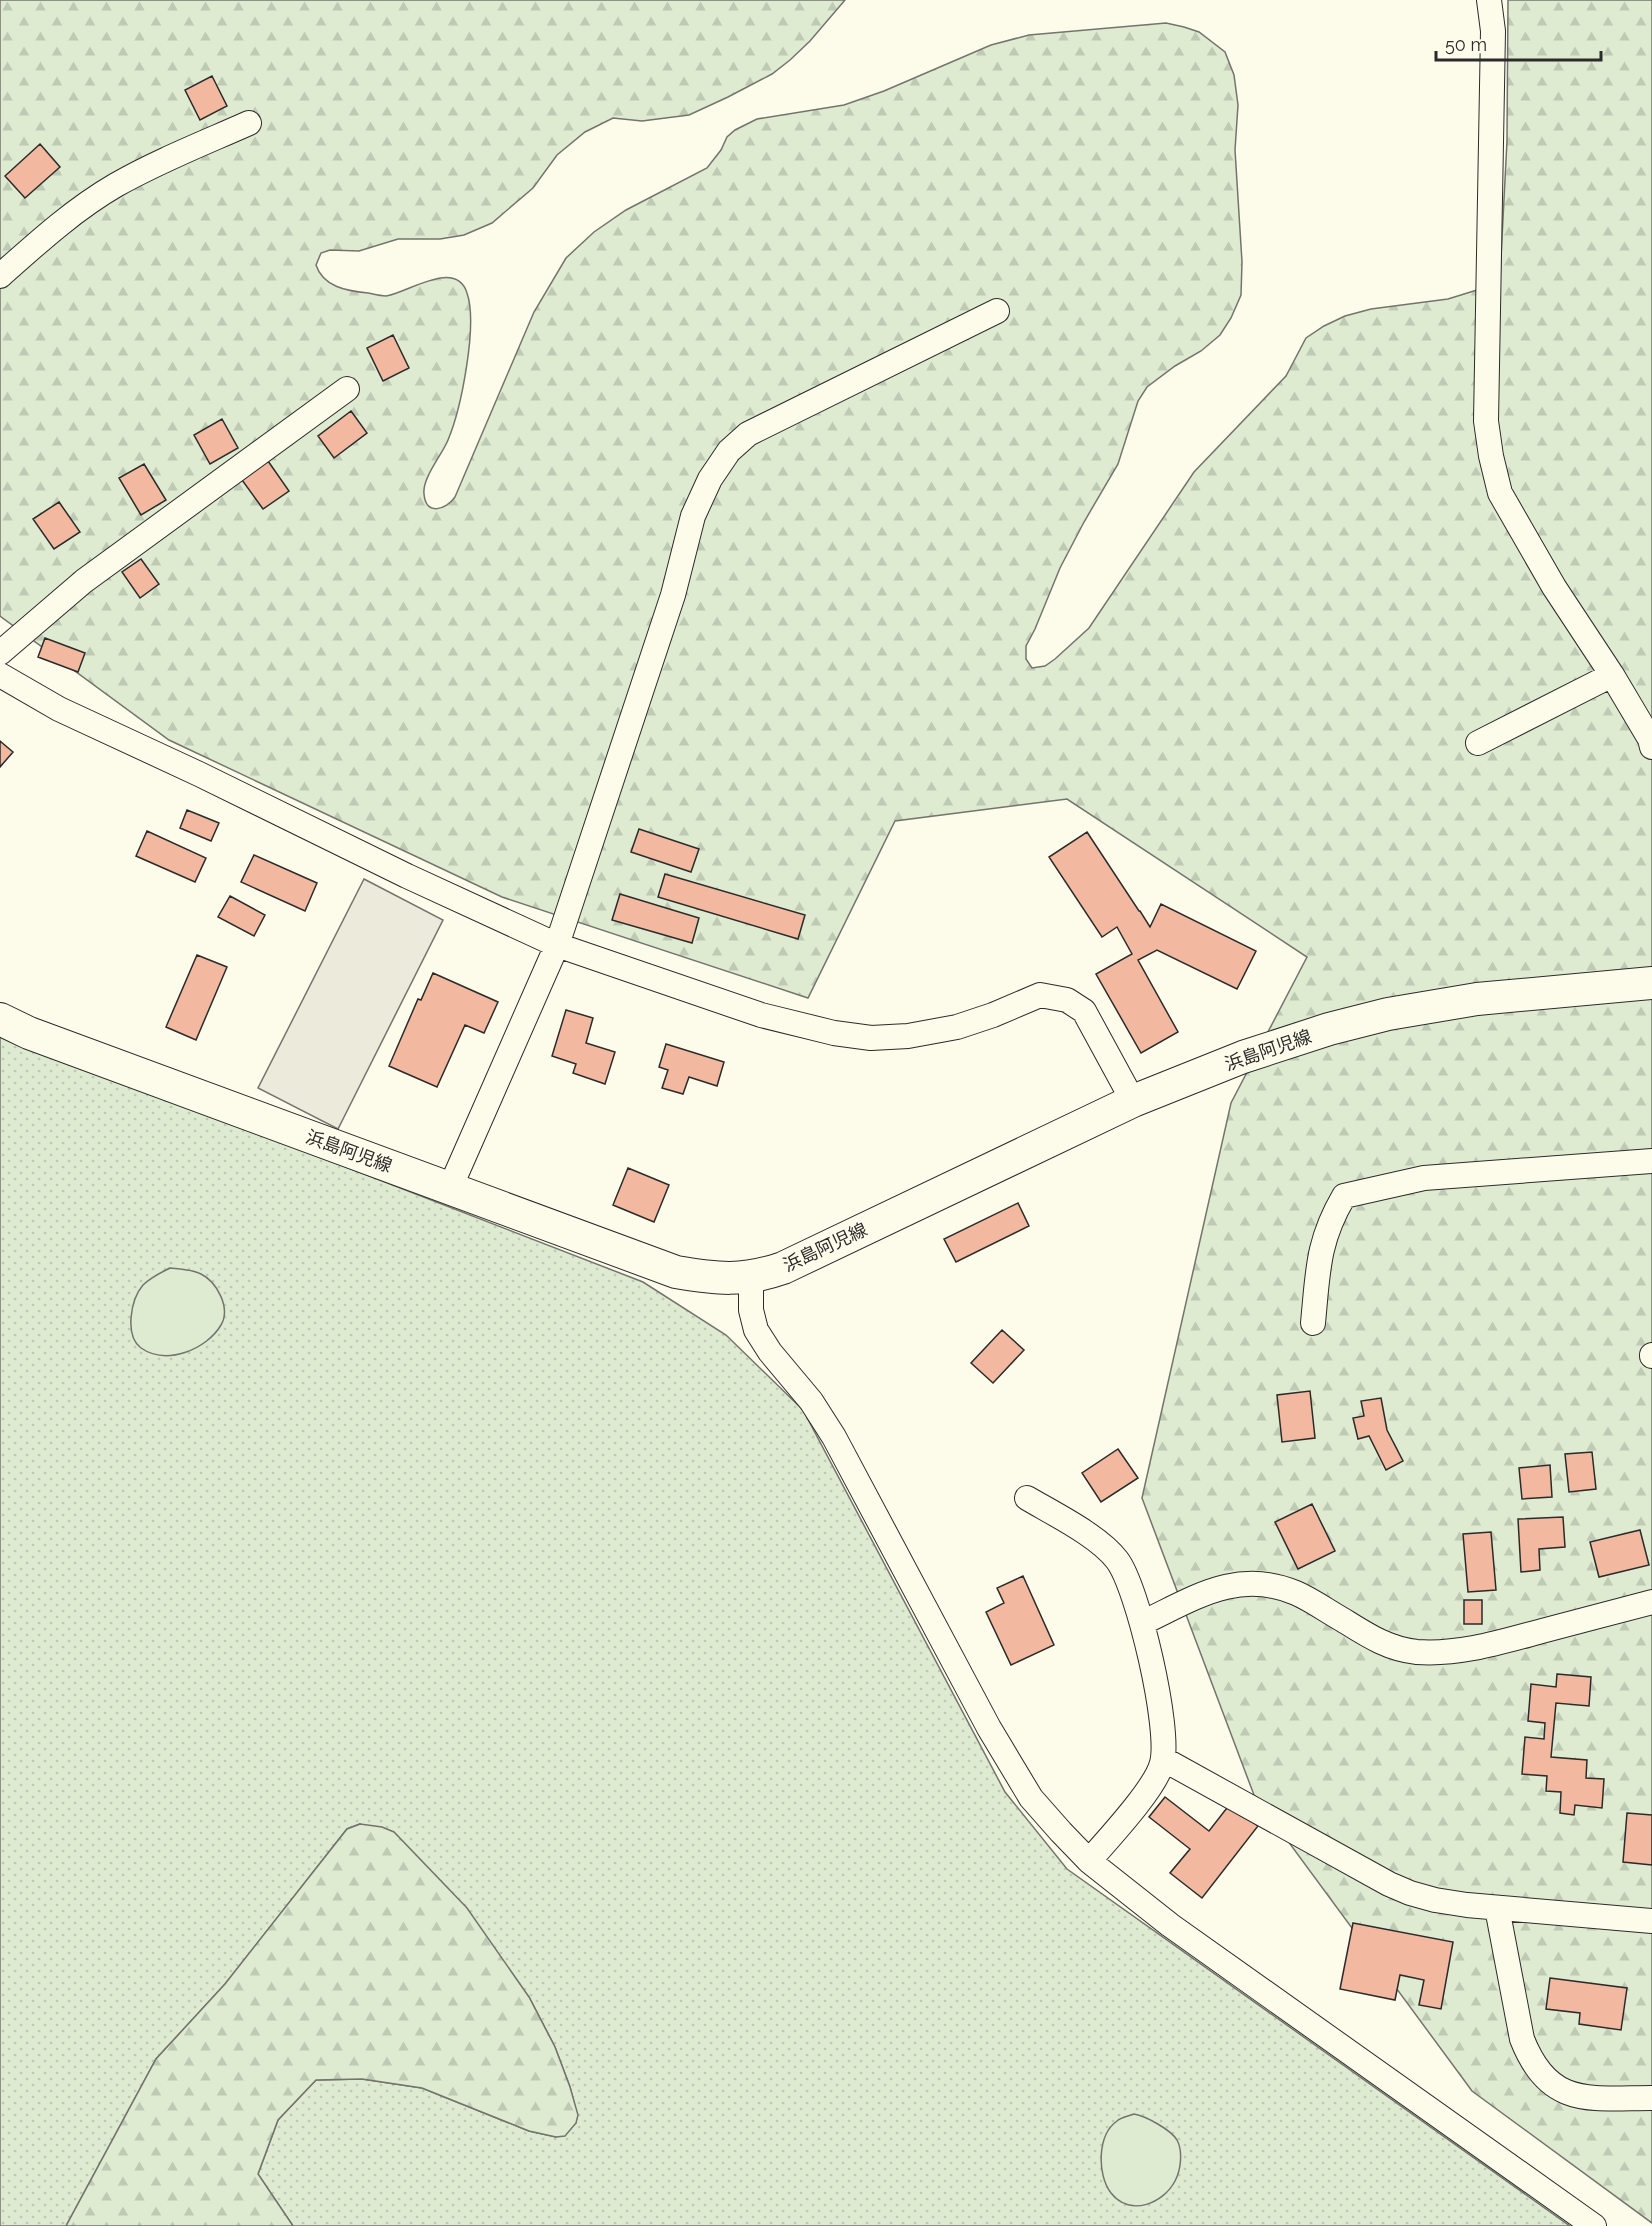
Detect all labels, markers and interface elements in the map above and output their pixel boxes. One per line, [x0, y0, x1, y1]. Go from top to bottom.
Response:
scale bar [1436, 24, 1601, 62]
text: 50 m [1445, 34, 1487, 55]
street label: 浜島阿児線 [1222, 1025, 1314, 1075]
street label: 浜島阿児線 [303, 1126, 395, 1176]
street label: 浜島阿児線 [780, 1218, 870, 1276]

